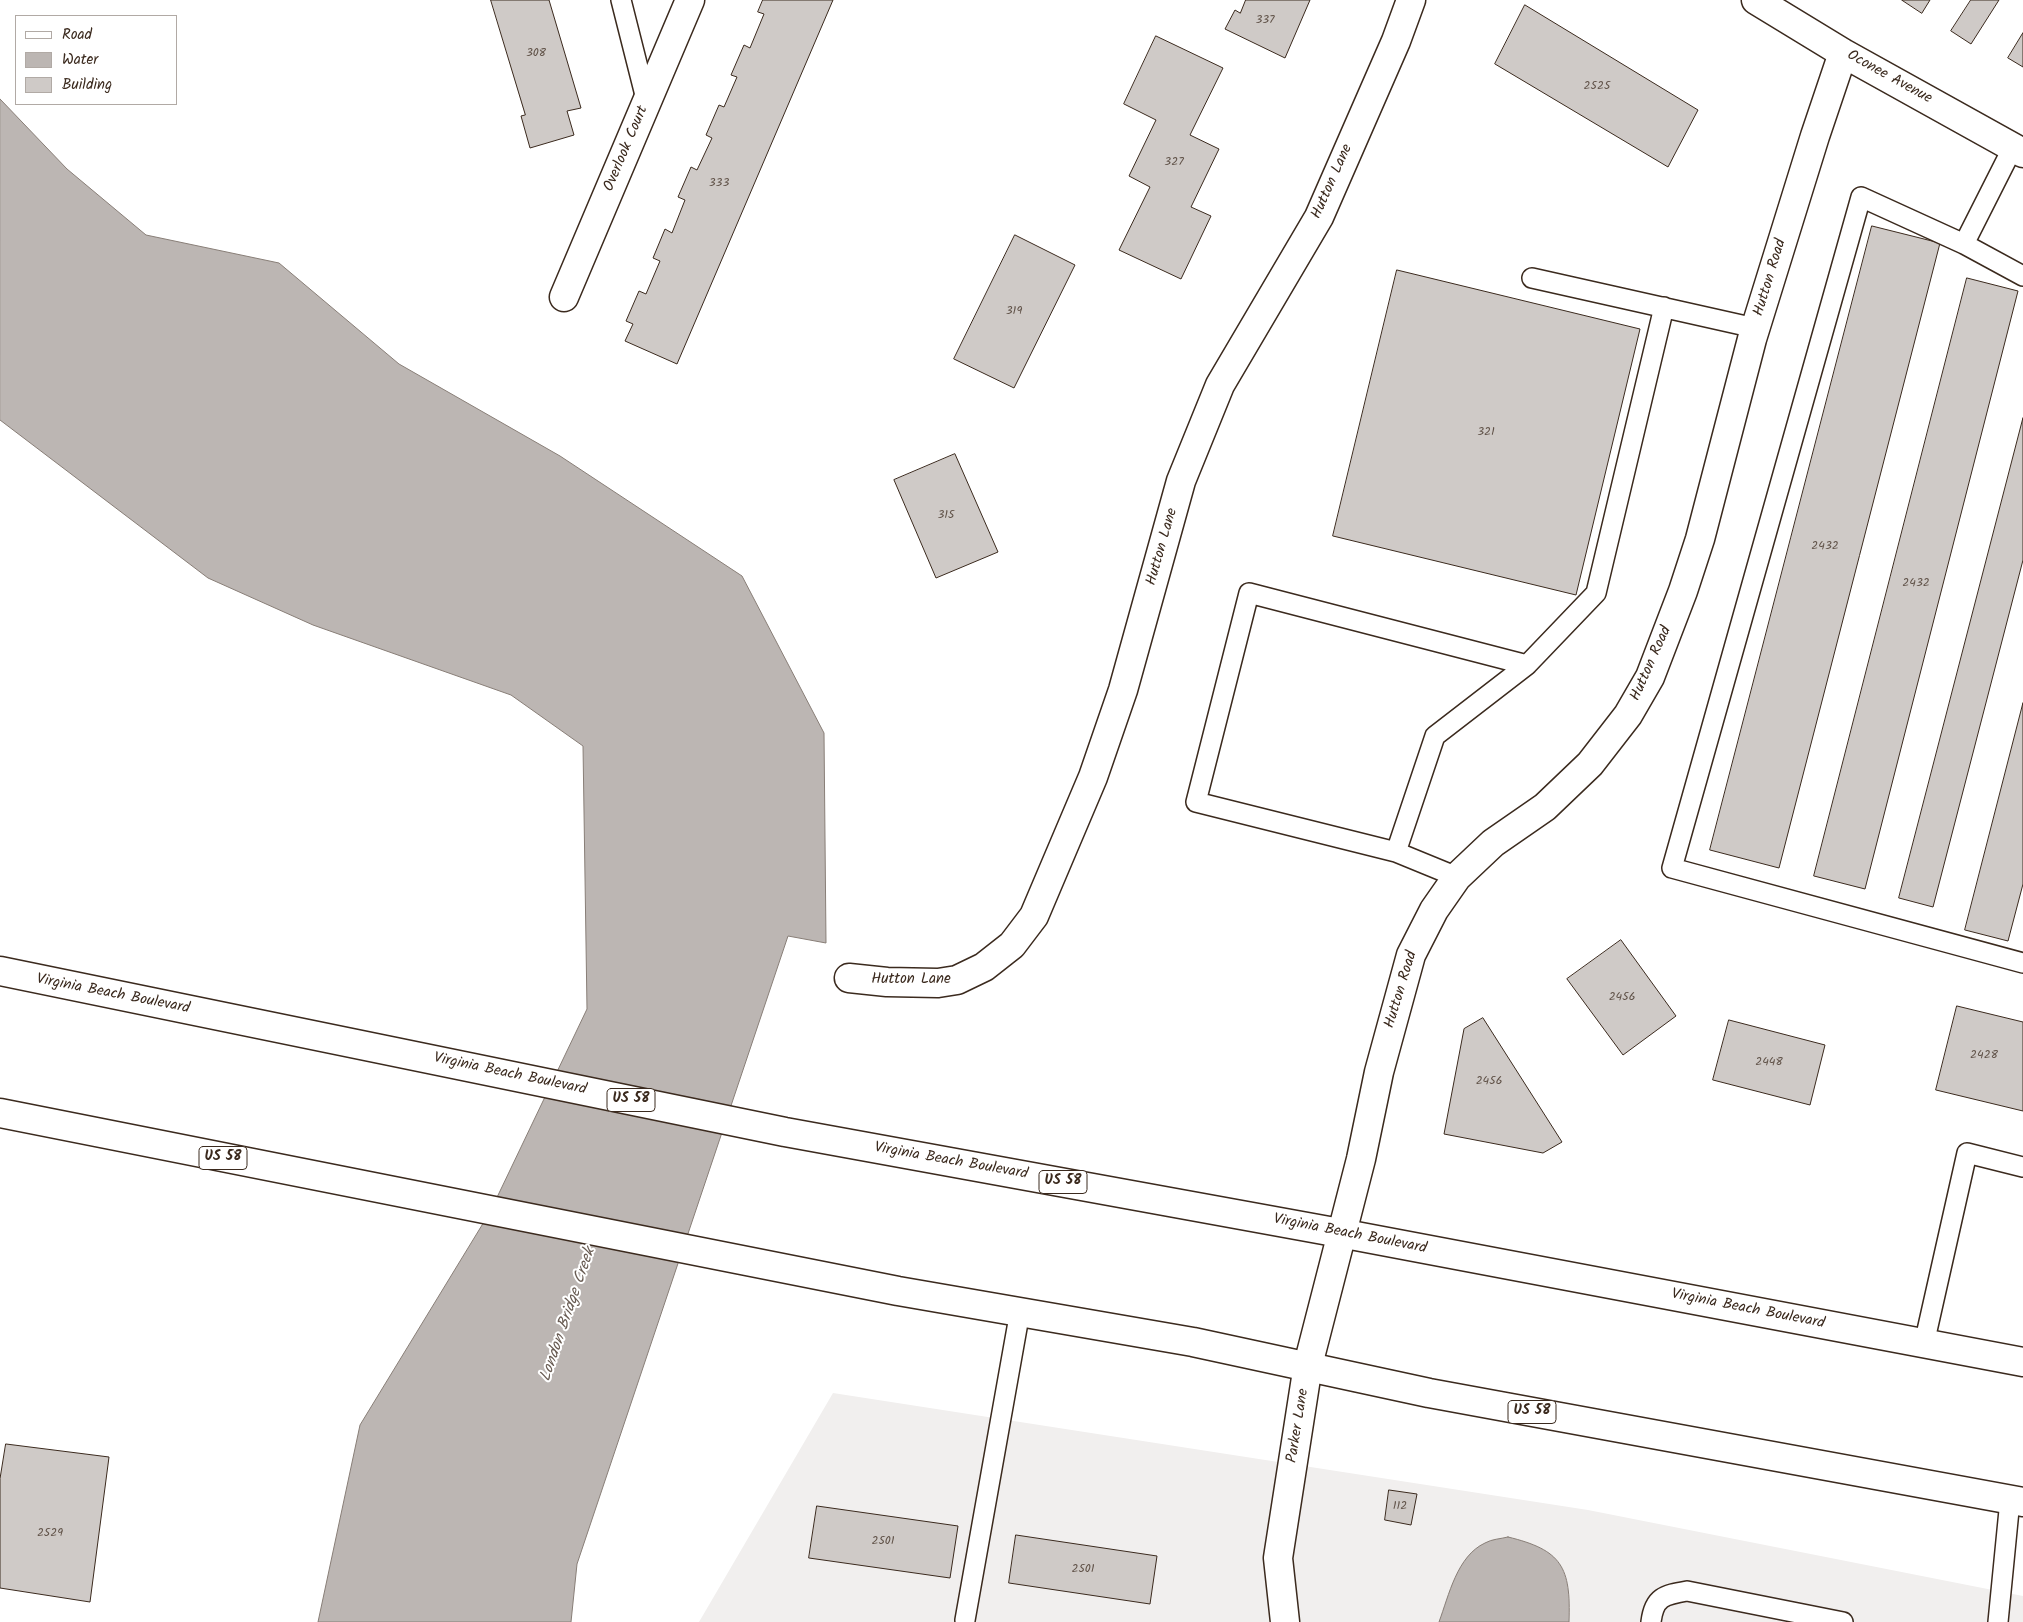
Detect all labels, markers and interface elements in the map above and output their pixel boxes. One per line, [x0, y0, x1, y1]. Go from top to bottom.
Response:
house number: 337 [1255, 14, 1275, 28]
legend [15, 15, 178, 105]
text: Road [62, 23, 92, 47]
house number: 308 [526, 47, 546, 61]
street label: Oconee Avenue [1843, 47, 1935, 109]
text: Water [62, 48, 98, 72]
text: Building [62, 73, 112, 97]
house number: 2525 [1584, 80, 1610, 94]
street label: Overlook Court [601, 103, 653, 195]
street label: Hutton Lane [1309, 142, 1357, 222]
house number: 327 [1164, 156, 1184, 170]
house number: 333 [709, 177, 729, 191]
street label: Hutton Road [1751, 237, 1791, 319]
house number: 319 [1006, 305, 1022, 319]
house number: 321 [1477, 426, 1495, 440]
street label: Hutton Lane [1143, 506, 1183, 588]
house number: 315 [937, 509, 955, 523]
house number: 2432 [1811, 540, 1839, 554]
house number: 2432 [1902, 577, 1930, 591]
street label: Hutton Road [1628, 624, 1676, 704]
street label: Hutton Road [1382, 949, 1422, 1031]
street label: Virginia Beach Boulevard [35, 971, 191, 1019]
street label: Hutton Lane [871, 971, 951, 989]
house number: 2456 [1609, 991, 1635, 1005]
house number: 2428 [1970, 1049, 1998, 1063]
street label: Virginia Beach Boulevard [432, 1050, 588, 1100]
house number: 2448 [1755, 1056, 1783, 1070]
house number: 2456 [1476, 1075, 1502, 1089]
road number: US 58 [607, 1088, 655, 1112]
street label: Virginia Beach Boulevard [873, 1140, 1029, 1184]
road number: US 58 [199, 1146, 247, 1170]
road number: US 58 [1039, 1170, 1087, 1194]
street label: Virginia Beach Boulevard [1272, 1211, 1428, 1259]
water label: London Bridge Creek [537, 1246, 601, 1384]
street label: Virginia Beach Boulevard [1670, 1286, 1826, 1334]
street label: Parker Lane [1284, 1388, 1314, 1464]
road number: US 58 [1508, 1400, 1556, 1424]
house number: 112 [1393, 1500, 1407, 1514]
house number: 2529 [37, 1527, 63, 1541]
house number: 2501 [871, 1535, 895, 1549]
house number: 2501 [1071, 1563, 1095, 1577]

